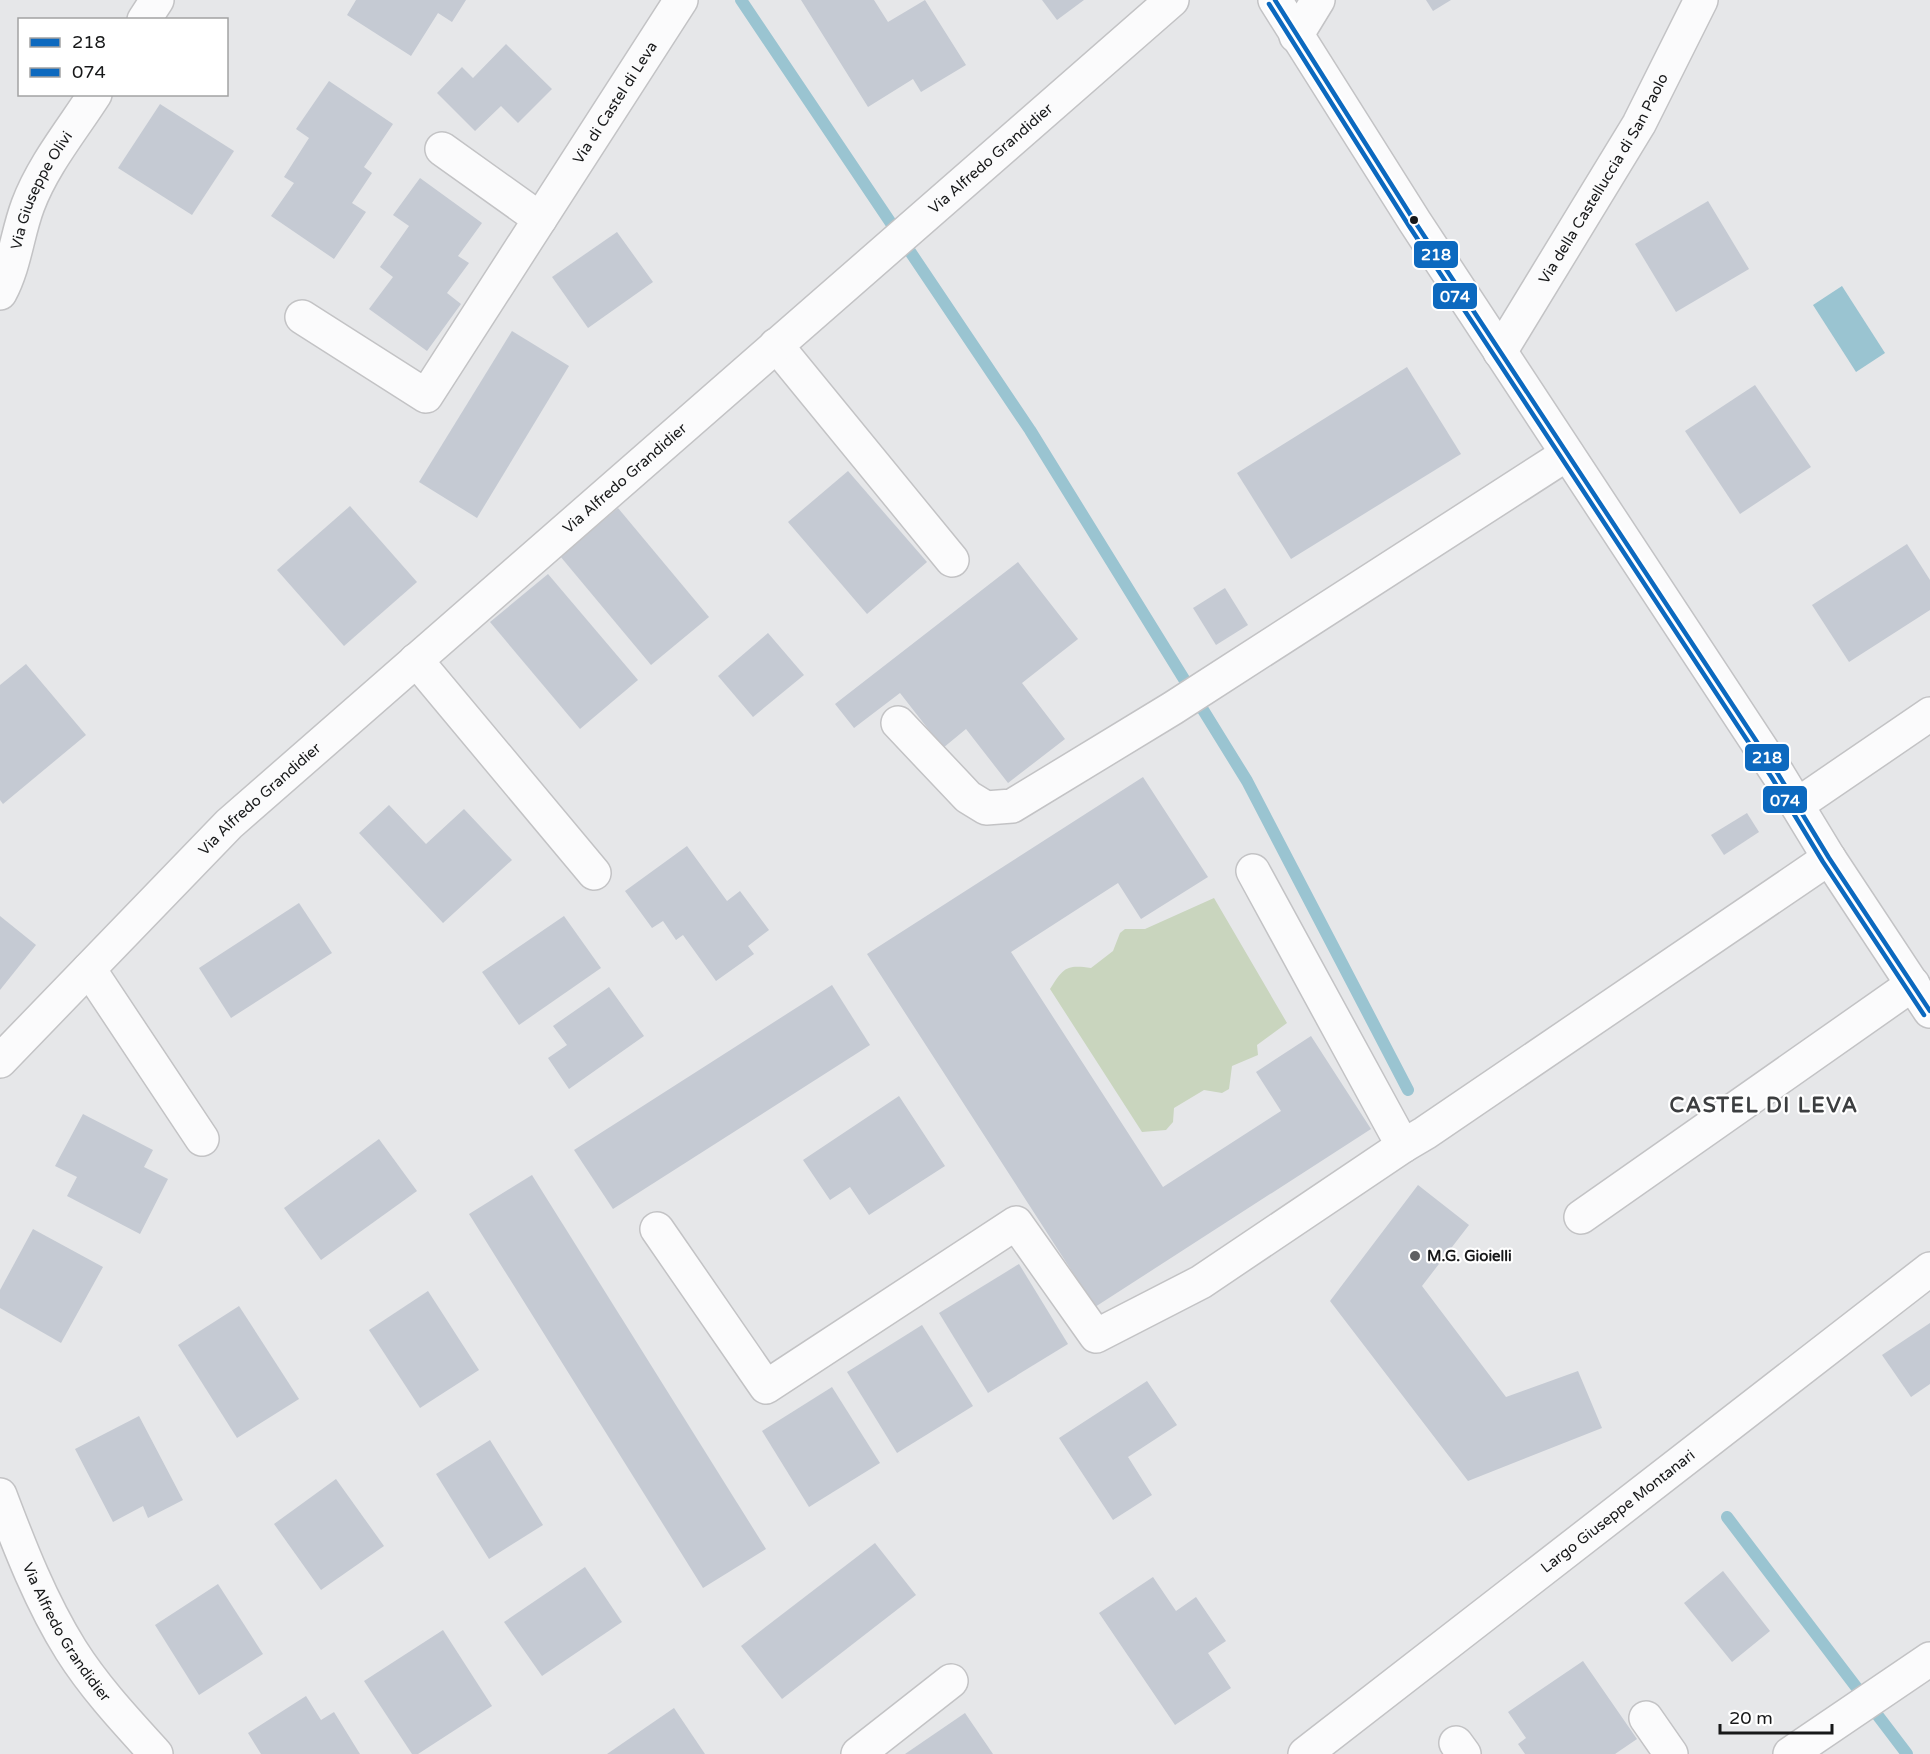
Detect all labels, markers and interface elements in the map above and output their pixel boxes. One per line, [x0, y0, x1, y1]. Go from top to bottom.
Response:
legend [18, 18, 228, 96]
text: 218 [72, 31, 106, 53]
street label: Via di Castel di Leva [569, 38, 661, 167]
text: 074 [72, 61, 106, 83]
street label: Via della Castelluccia di San Paolo [1535, 70, 1672, 287]
street label: Via Alfredo Grandidier [925, 99, 1057, 218]
street label: Via Giuseppe Olivi [7, 128, 76, 251]
unlabelled marker [1408, 214, 1420, 226]
line badge: 218 [1413, 240, 1459, 269]
text: 218 [1421, 245, 1451, 265]
line badge: 074 [1432, 282, 1478, 310]
text: 074 [1440, 287, 1470, 307]
street label: Via Alfredo Grandidier [559, 419, 691, 537]
street label: Via Alfredo Grandidier [195, 739, 325, 859]
line badge: 218 [1744, 743, 1790, 772]
text: 218 [1752, 748, 1782, 768]
line badge: 074 [1762, 785, 1808, 814]
text: 074 [1770, 791, 1800, 811]
district label: CASTEL DI LEVA [1669, 1093, 1859, 1118]
place label: M.G. Gioielli [1427, 1247, 1512, 1265]
marker: M.G. Gioielli [1408, 1249, 1422, 1263]
street label: Largo Giuseppe Montanari [1537, 1446, 1698, 1577]
street label: Via Alfredo Grandidier [19, 1560, 115, 1705]
scale bar [1720, 1697, 1832, 1735]
text: 20 m [1729, 1707, 1773, 1729]

